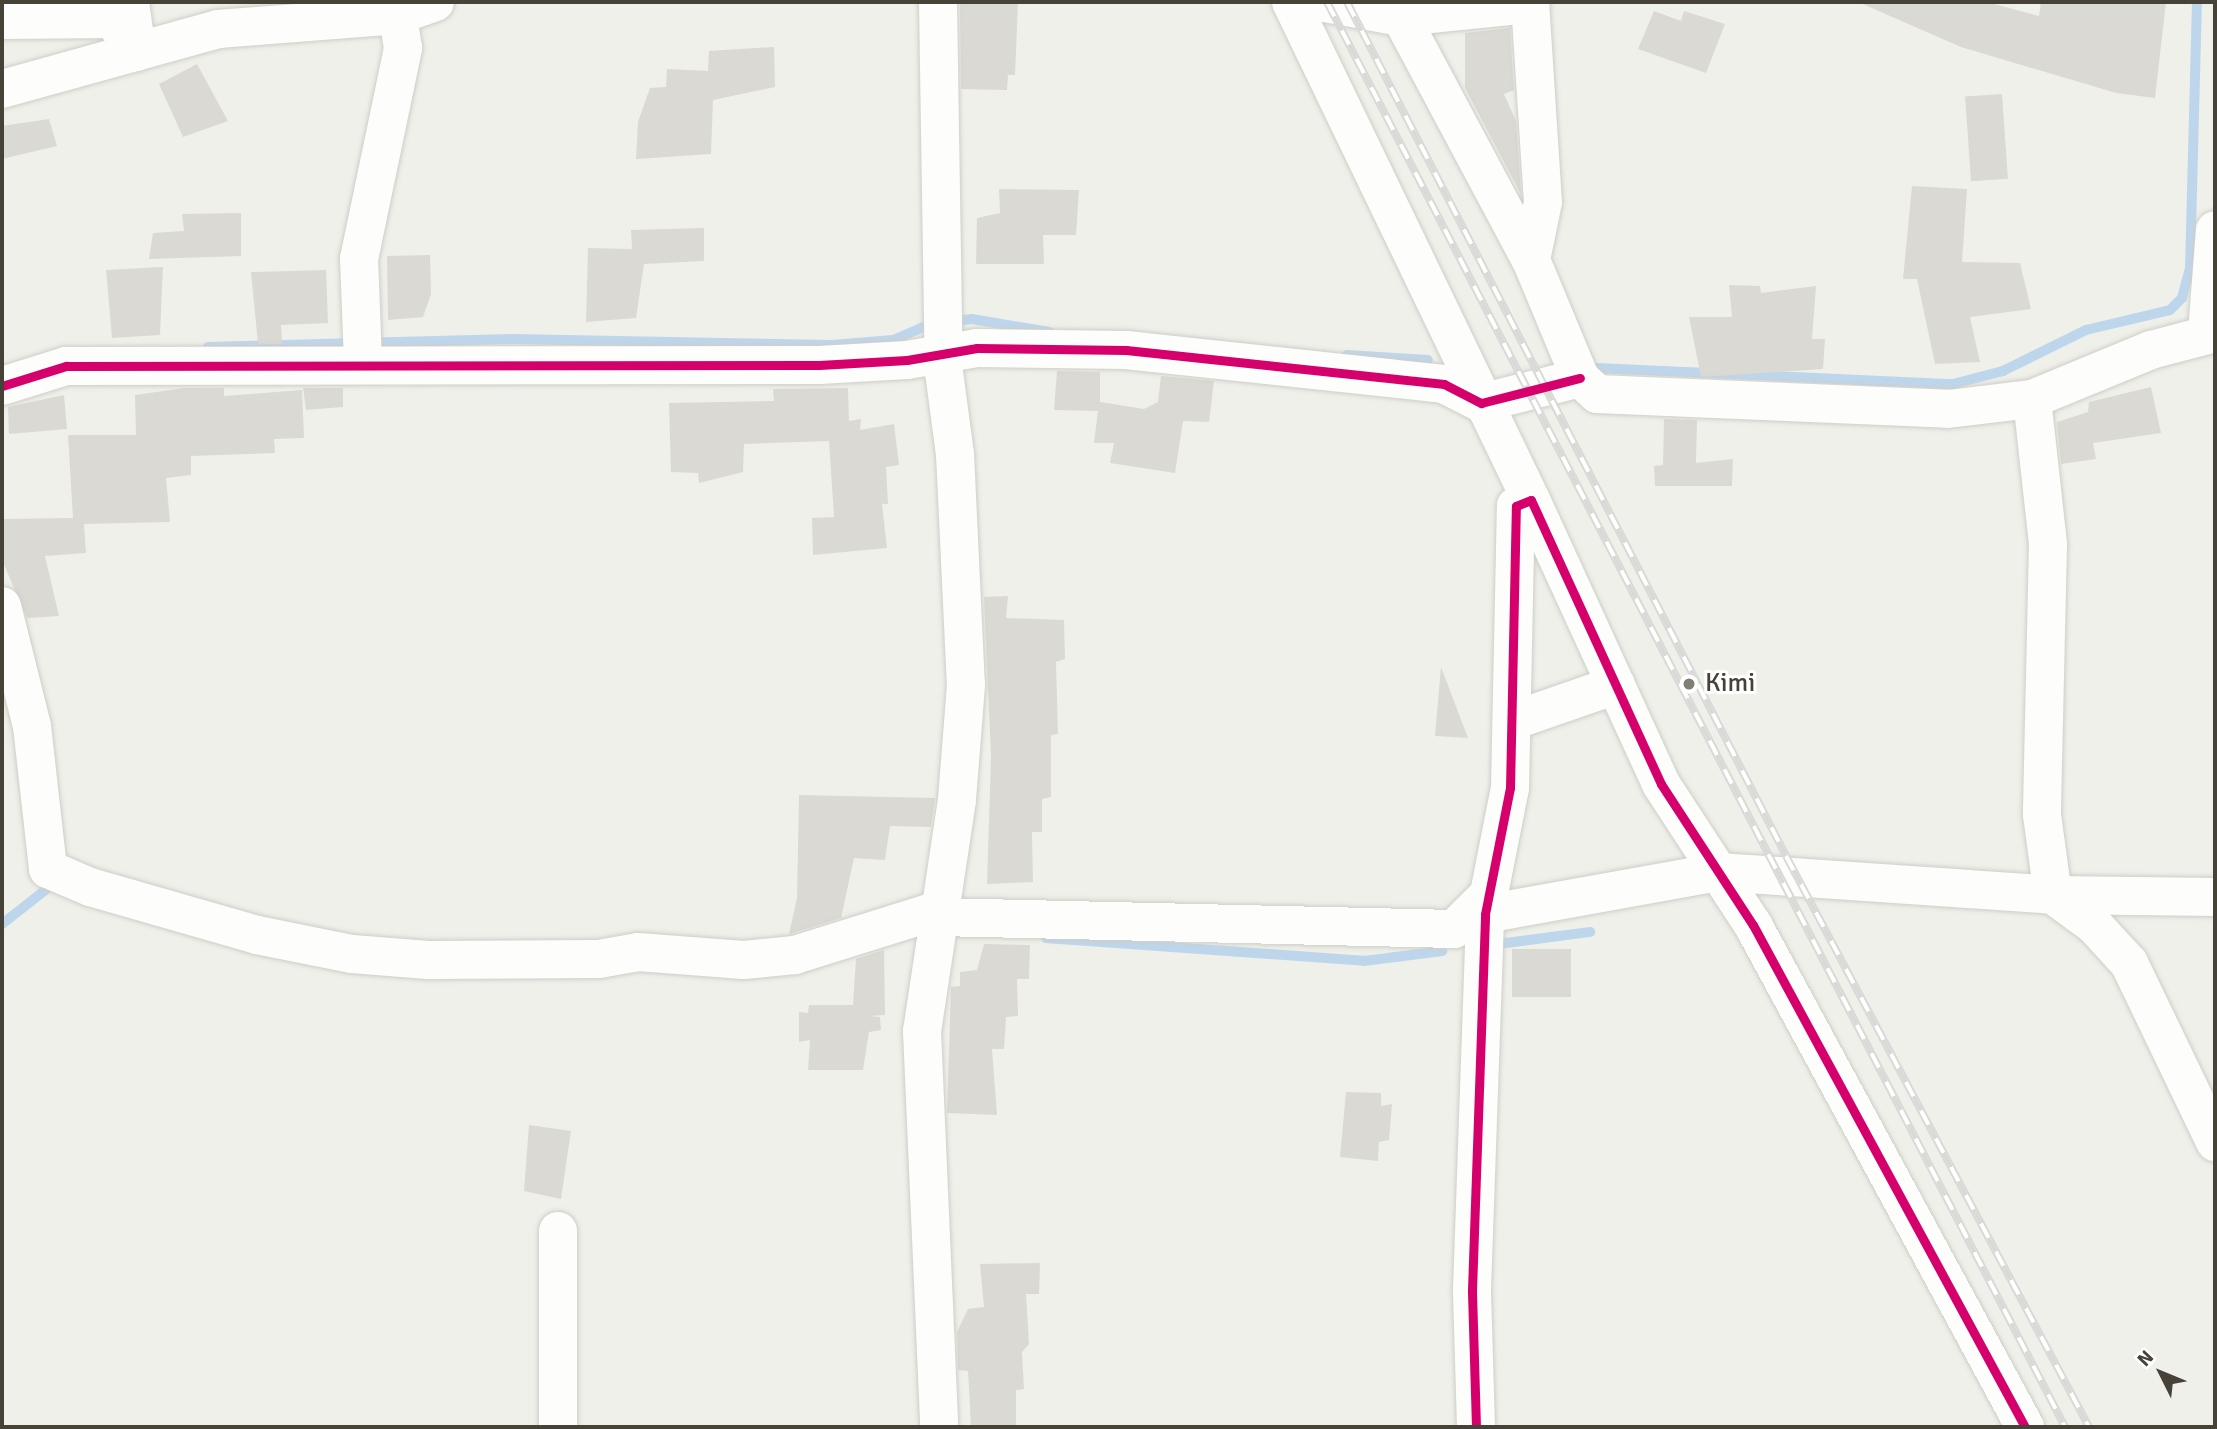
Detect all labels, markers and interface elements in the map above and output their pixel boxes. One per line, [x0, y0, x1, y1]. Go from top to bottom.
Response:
place label: Kimi [1705, 668, 1755, 700]
marker: Kimi [1679, 674, 1699, 694]
north arrow [2126, 1338, 2196, 1408]
text: N [2132, 1346, 2159, 1372]

